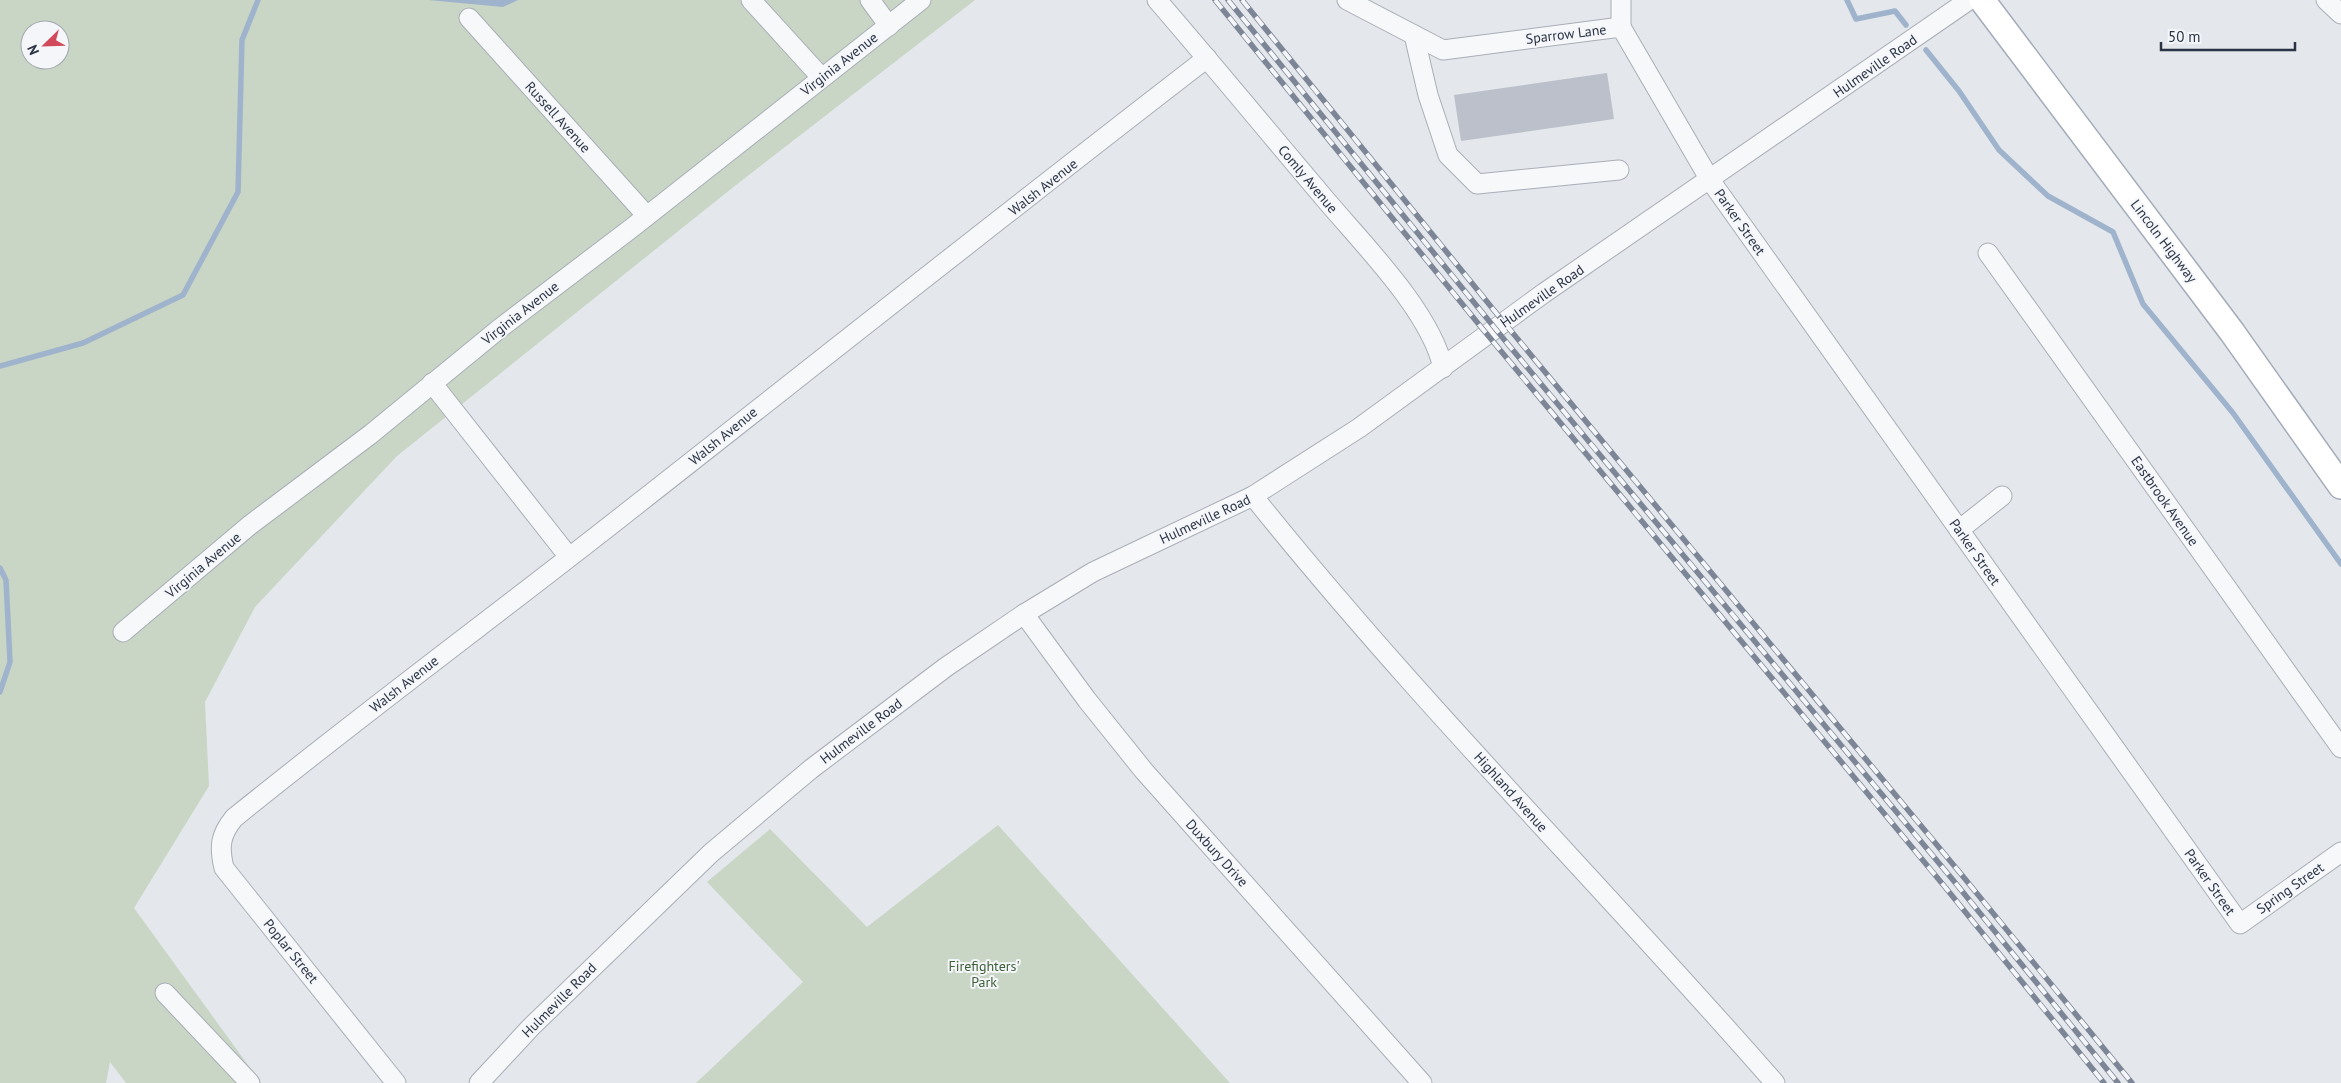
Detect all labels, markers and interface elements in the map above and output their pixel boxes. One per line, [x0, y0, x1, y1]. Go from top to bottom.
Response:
north arrow [20, 20, 70, 70]
street label: Sparrow Lane [1525, 20, 1607, 48]
scale bar [2161, 20, 2295, 52]
text: 50 m [2168, 27, 2201, 46]
street label: Virginia Avenue [796, 28, 881, 100]
street label: Hulmeville Road [1830, 30, 1920, 102]
text: N [23, 42, 43, 58]
street label: Russell Avenue [521, 78, 595, 156]
street label: Comly Avenue [1274, 141, 1342, 217]
street label: Walsh Avenue [1005, 154, 1081, 220]
street label: Parker Street [1711, 185, 1770, 259]
street label: Lincoln Highway [2127, 196, 2201, 287]
street label: Hulmeville Road [1497, 260, 1587, 332]
street label: Virginia Avenue [477, 277, 562, 349]
street label: Walsh Avenue [685, 403, 761, 469]
street label: Eastbrook Avenue [2127, 453, 2203, 549]
street label: Hulmeville Road [1157, 490, 1253, 548]
street label: Parker Street [1946, 515, 2005, 589]
street label: Virginia Avenue [161, 528, 244, 602]
street label: Walsh Avenue [366, 651, 442, 717]
street label: Hulmeville Road [816, 694, 906, 768]
street label: Highland Avenue [1470, 748, 1552, 836]
street label: Duxbury Drive [1182, 815, 1252, 891]
street label: Parker Street [2181, 845, 2240, 919]
street label: Spring Street [2253, 858, 2327, 918]
street label: Poplar Street [260, 915, 323, 987]
park label: Firefighters' Park [948, 957, 1020, 991]
street label: Hulmeville Road [518, 959, 600, 1041]

